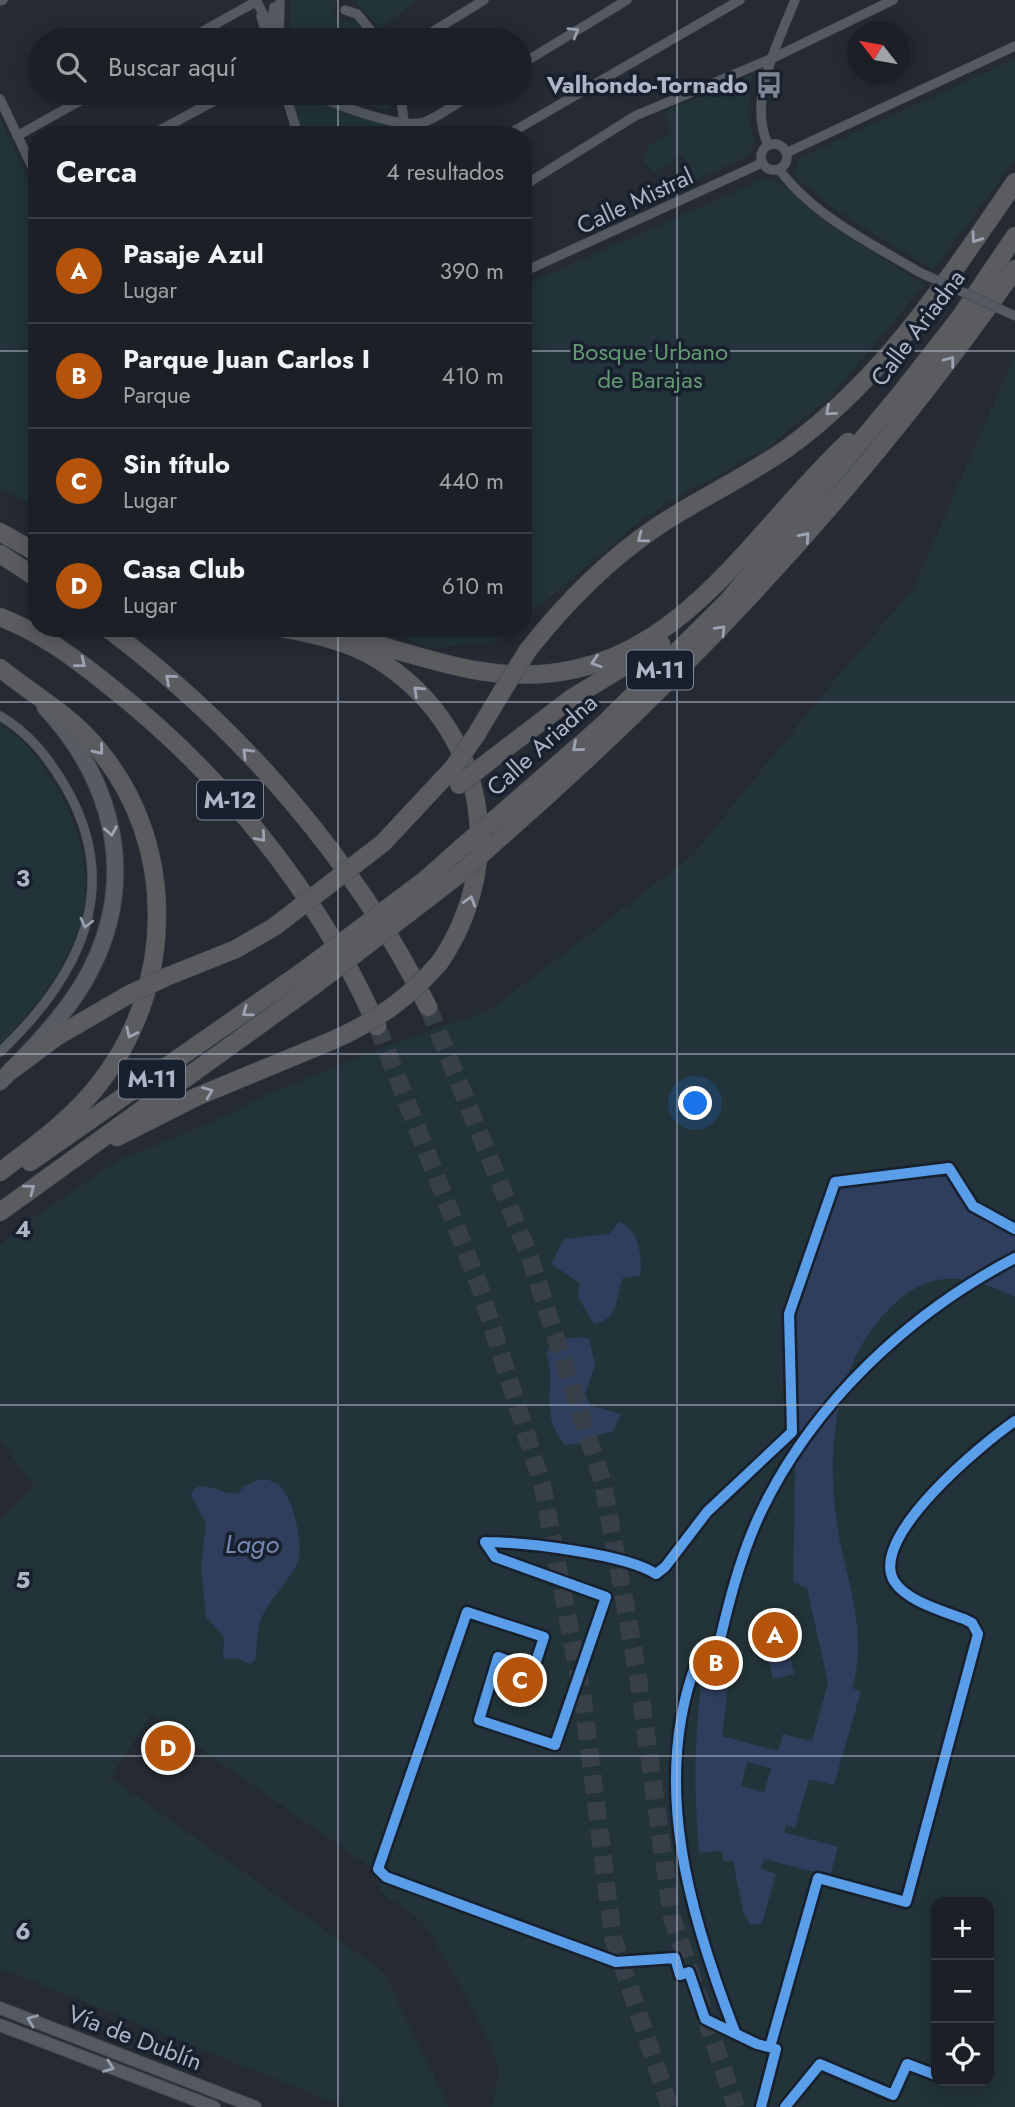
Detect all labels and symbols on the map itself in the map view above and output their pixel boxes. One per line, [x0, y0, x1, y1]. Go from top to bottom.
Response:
north arrow [847, 21, 910, 84]
one-way arrow [566, 28, 579, 41]
place label: Valhondo-Tornado [546, 67, 748, 102]
bus stop icon: Valhondo-Tornado [754, 70, 784, 100]
street label: Calle Mistral [571, 158, 699, 243]
one-way arrow [972, 230, 984, 243]
street label: Calle Ariadna [862, 262, 973, 393]
park label: Bosque Urbano de Barajas [572, 334, 728, 397]
one-way arrow [941, 356, 954, 369]
one-way arrow [825, 403, 838, 415]
one-way arrow [637, 530, 650, 542]
one-way arrow [797, 532, 809, 545]
one-way arrow [712, 625, 725, 638]
road number: M-11 [627, 650, 693, 690]
one-way arrow [73, 654, 85, 667]
one-way arrow [591, 654, 603, 668]
one-way arrow [165, 675, 178, 687]
street label: Calle Ariadna [479, 685, 605, 804]
one-way arrow [413, 687, 426, 699]
one-way arrow [573, 739, 586, 751]
one-way arrow [91, 741, 103, 754]
one-way arrow [242, 748, 255, 761]
road number: M-12 [197, 780, 263, 820]
one-way arrow [103, 825, 118, 837]
one-way arrow [253, 829, 265, 842]
text: 3 [16, 861, 30, 895]
one-way arrow [461, 895, 476, 907]
one-way arrow [80, 917, 94, 929]
one-way arrow [242, 1004, 255, 1016]
one-way arrow [126, 1026, 140, 1038]
road number: M-11 [119, 1060, 185, 1098]
one-way arrow [201, 1086, 213, 1100]
your location [678, 1086, 712, 1120]
one-way arrow [22, 1185, 35, 1197]
text: 4 [15, 1212, 31, 1246]
water label: Lago [225, 1525, 279, 1563]
text: 5 [16, 1563, 30, 1597]
pin: A [752, 1609, 798, 1661]
pin: B [693, 1637, 739, 1689]
pin: C [497, 1654, 543, 1706]
pin: D [145, 1722, 191, 1774]
text: 6 [15, 1914, 31, 1948]
street label: Vía de Dublín [63, 1996, 207, 2079]
one-way arrow [26, 2014, 38, 2028]
one-way arrow [103, 2058, 115, 2072]

